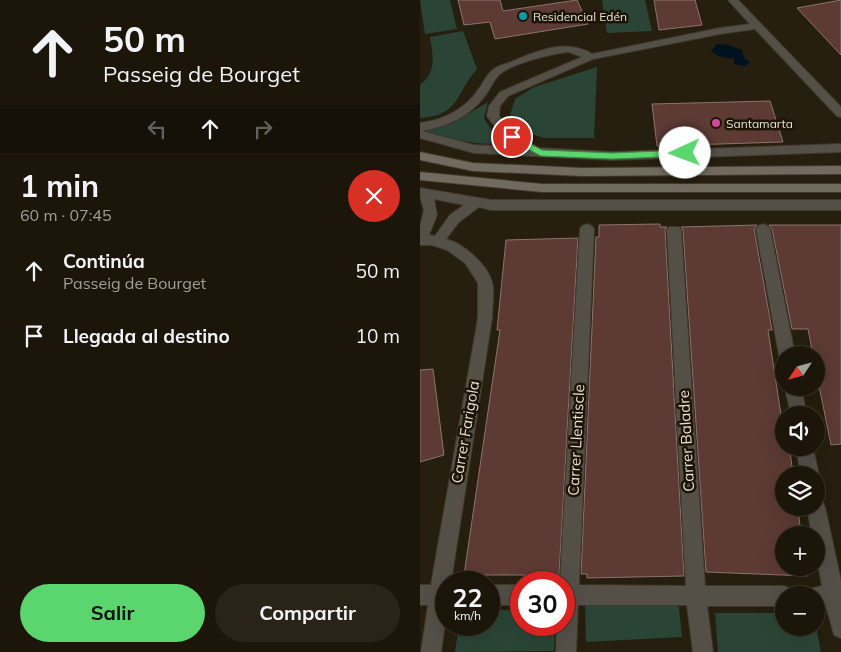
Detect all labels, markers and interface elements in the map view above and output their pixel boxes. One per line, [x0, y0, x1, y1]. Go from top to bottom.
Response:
place label: Residencial Edén [533, 9, 627, 24]
marker: Residencial Edén [517, 10, 529, 22]
text: 50 m [103, 17, 186, 61]
icon: ahead [20, 20, 85, 85]
text: Passeig de Bourget [103, 60, 300, 88]
icon: left [143, 115, 171, 143]
icon: ahead [196, 115, 224, 143]
icon: right [249, 115, 277, 143]
pin [491, 116, 533, 158]
place label: Santamarta [726, 116, 793, 131]
marker: Santamarta [710, 117, 722, 129]
icon: arrive [498, 123, 526, 151]
position arrow [658, 126, 710, 178]
text: 1 min [20, 167, 99, 205]
button: close [348, 170, 400, 222]
text: 60 m · 07:45 [20, 205, 112, 225]
text: Continúa [63, 249, 145, 273]
icon: ahead [20, 257, 48, 285]
text: 50 m [356, 259, 400, 283]
text: Passeig de Bourget [63, 273, 206, 293]
icon: arrive [20, 322, 48, 350]
text: Llegada al destino [63, 324, 230, 348]
text: 10 m [356, 324, 400, 348]
north arrow [775, 346, 825, 396]
map controls [775, 346, 825, 636]
street label: Carrer Farigola [447, 379, 483, 485]
street label: Carrer Llentiscle [564, 384, 588, 496]
street label: Carrer Baladre [674, 390, 698, 492]
button: sound [775, 406, 825, 456]
button: layers [775, 466, 825, 516]
button: + [775, 526, 825, 576]
speed limit sign: 30 [510, 571, 575, 636]
text: 22 [452, 582, 483, 613]
button: Salir [20, 584, 205, 642]
button: Compartir [215, 584, 400, 642]
button: − [775, 586, 825, 636]
text: km/h [454, 608, 481, 623]

